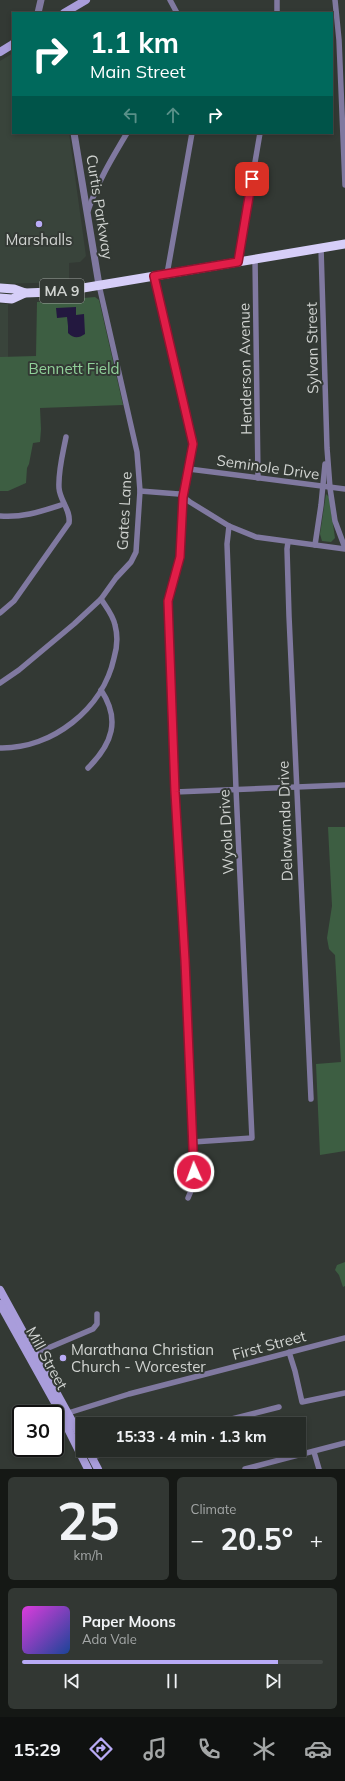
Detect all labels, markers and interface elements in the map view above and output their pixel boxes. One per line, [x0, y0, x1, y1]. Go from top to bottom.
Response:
text: 1.1 km [90, 25, 179, 60]
icon: right [24, 28, 76, 80]
text: Main Street [90, 60, 186, 83]
icon: left [120, 104, 142, 126]
icon: ahead [162, 104, 184, 126]
icon: right [204, 104, 226, 126]
street label: Curtis Parkway [82, 153, 118, 261]
pin [235, 162, 269, 196]
icon: arrive [241, 168, 263, 190]
marker: Marshalls [34, 219, 44, 229]
place label: Marshalls [5, 230, 73, 249]
road number: MA 9 [40, 279, 84, 303]
street label: Sylvan Street [302, 302, 322, 394]
street label: Henderson Avenue [234, 303, 256, 435]
park label: Bennett Field [28, 359, 120, 378]
street label: Seminole Drive [215, 450, 321, 484]
street label: Gates Lane [112, 471, 136, 551]
street label: Delawanda Drive [273, 760, 297, 882]
street label: Wyola Drive [214, 789, 238, 875]
position arrow [173, 1151, 215, 1193]
street label: Mill Street [22, 1323, 72, 1393]
street label: First Street [230, 1326, 308, 1364]
place label: Marathana Christian Church - Worcester [71, 1340, 214, 1376]
marker: Marathana Christian Church - Worcester [58, 1353, 68, 1363]
speed limit sign: 30 [12, 1405, 64, 1457]
text: 15:33 · 4 min · 1.3 km [116, 1427, 266, 1446]
text: 25 [57, 1488, 119, 1553]
text: Climate [191, 1501, 236, 1517]
text: 20.5° [220, 1520, 293, 1558]
text: − [191, 1526, 204, 1554]
text: + [310, 1526, 323, 1554]
text: km/h [74, 1547, 103, 1563]
text: Paper Moons [82, 1612, 176, 1631]
text: Ada Vale [82, 1631, 137, 1647]
icon: previous [61, 1670, 83, 1692]
icon: pause [161, 1670, 183, 1692]
icon: next [262, 1670, 284, 1692]
icon: directions [87, 1735, 115, 1763]
icon: music [141, 1735, 169, 1763]
icon: phone [195, 1735, 223, 1763]
icon: climate [250, 1735, 278, 1763]
icon: car [304, 1735, 332, 1763]
text: 15:29 [13, 1738, 61, 1761]

